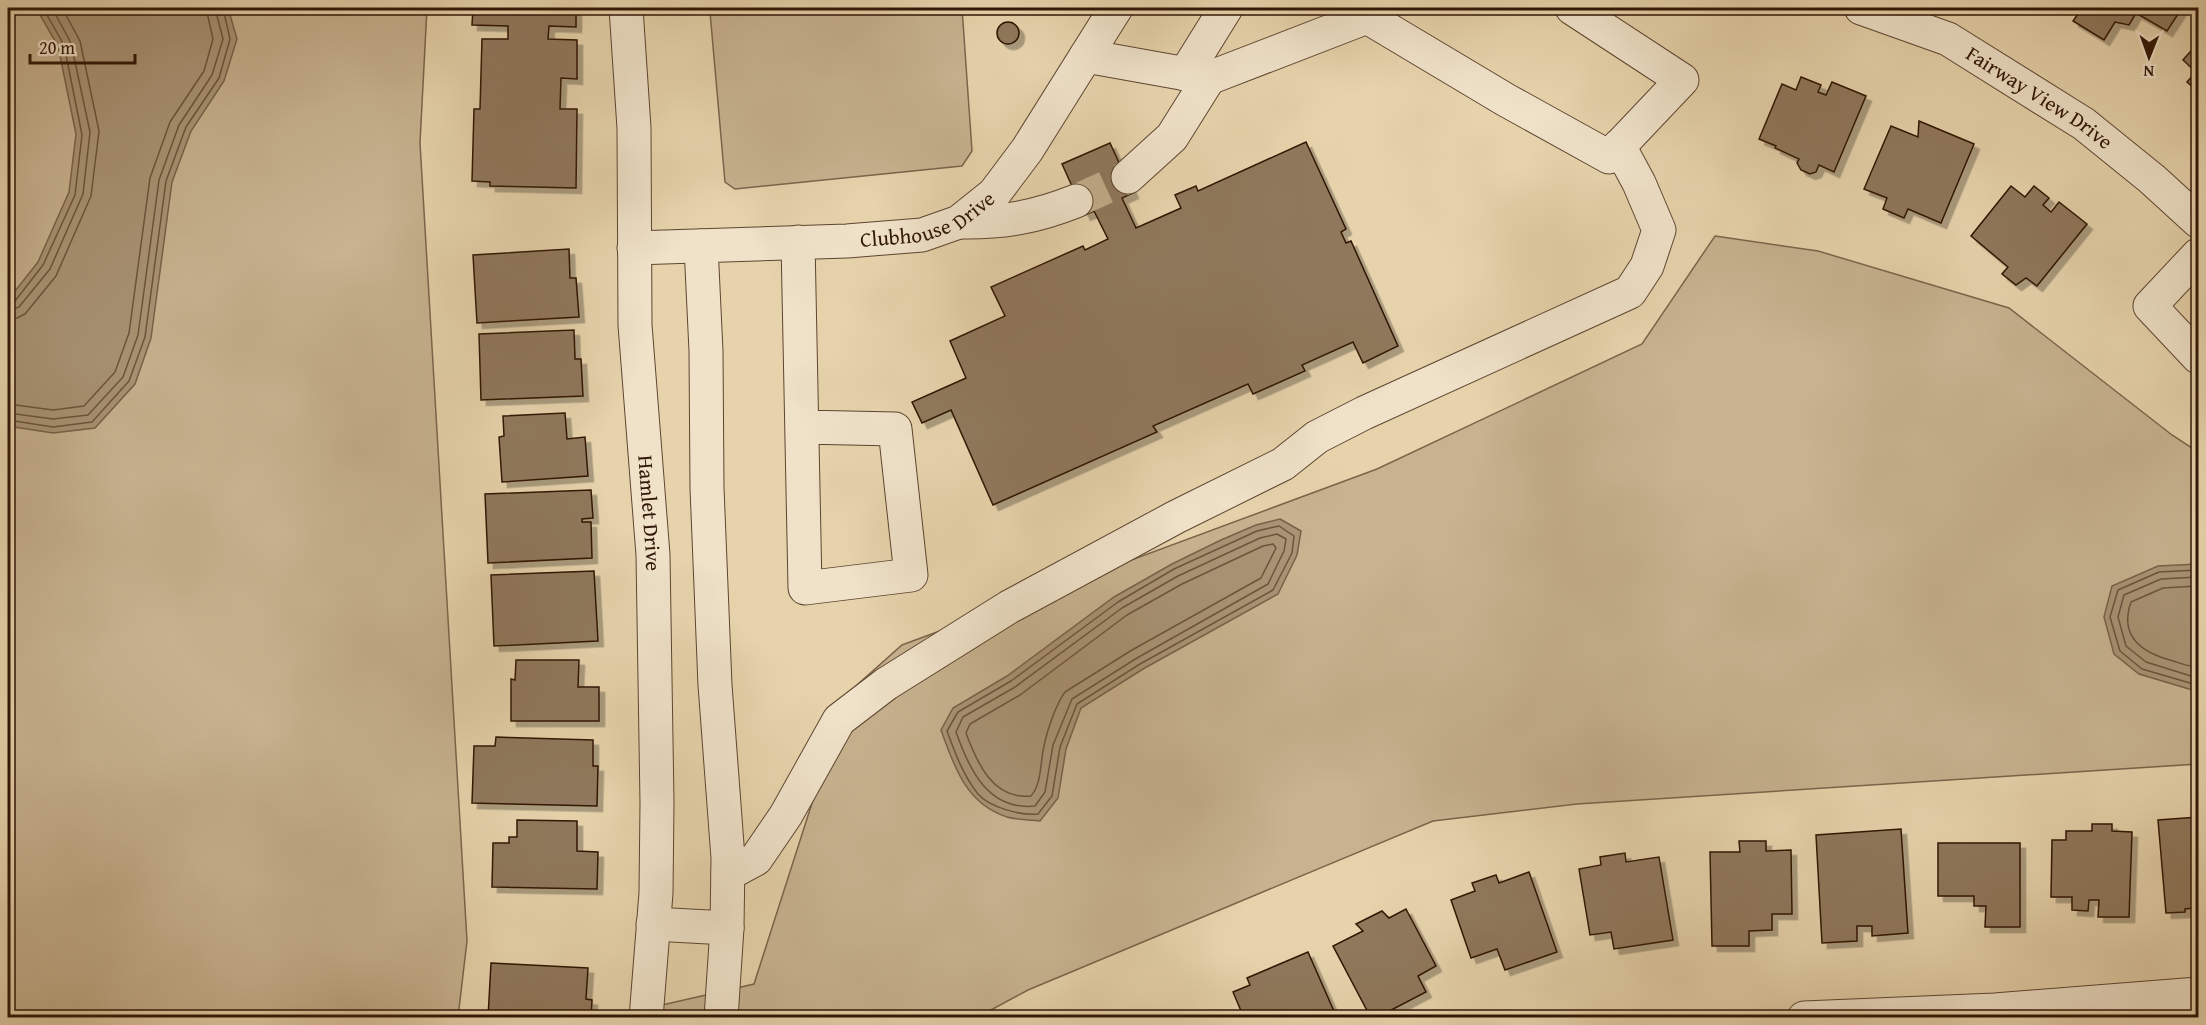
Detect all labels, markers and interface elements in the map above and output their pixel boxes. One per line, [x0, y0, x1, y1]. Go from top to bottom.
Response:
scale bar [30, 27, 135, 65]
north arrow [2119, 27, 2179, 87]
text: 20 m [39, 34, 75, 61]
street label: Fairway View Drive [1960, 38, 2120, 157]
text: N [2143, 60, 2154, 84]
street label: Clubhouse Drive [859, 183, 1001, 255]
street label: Hamlet Drive [630, 454, 669, 571]

